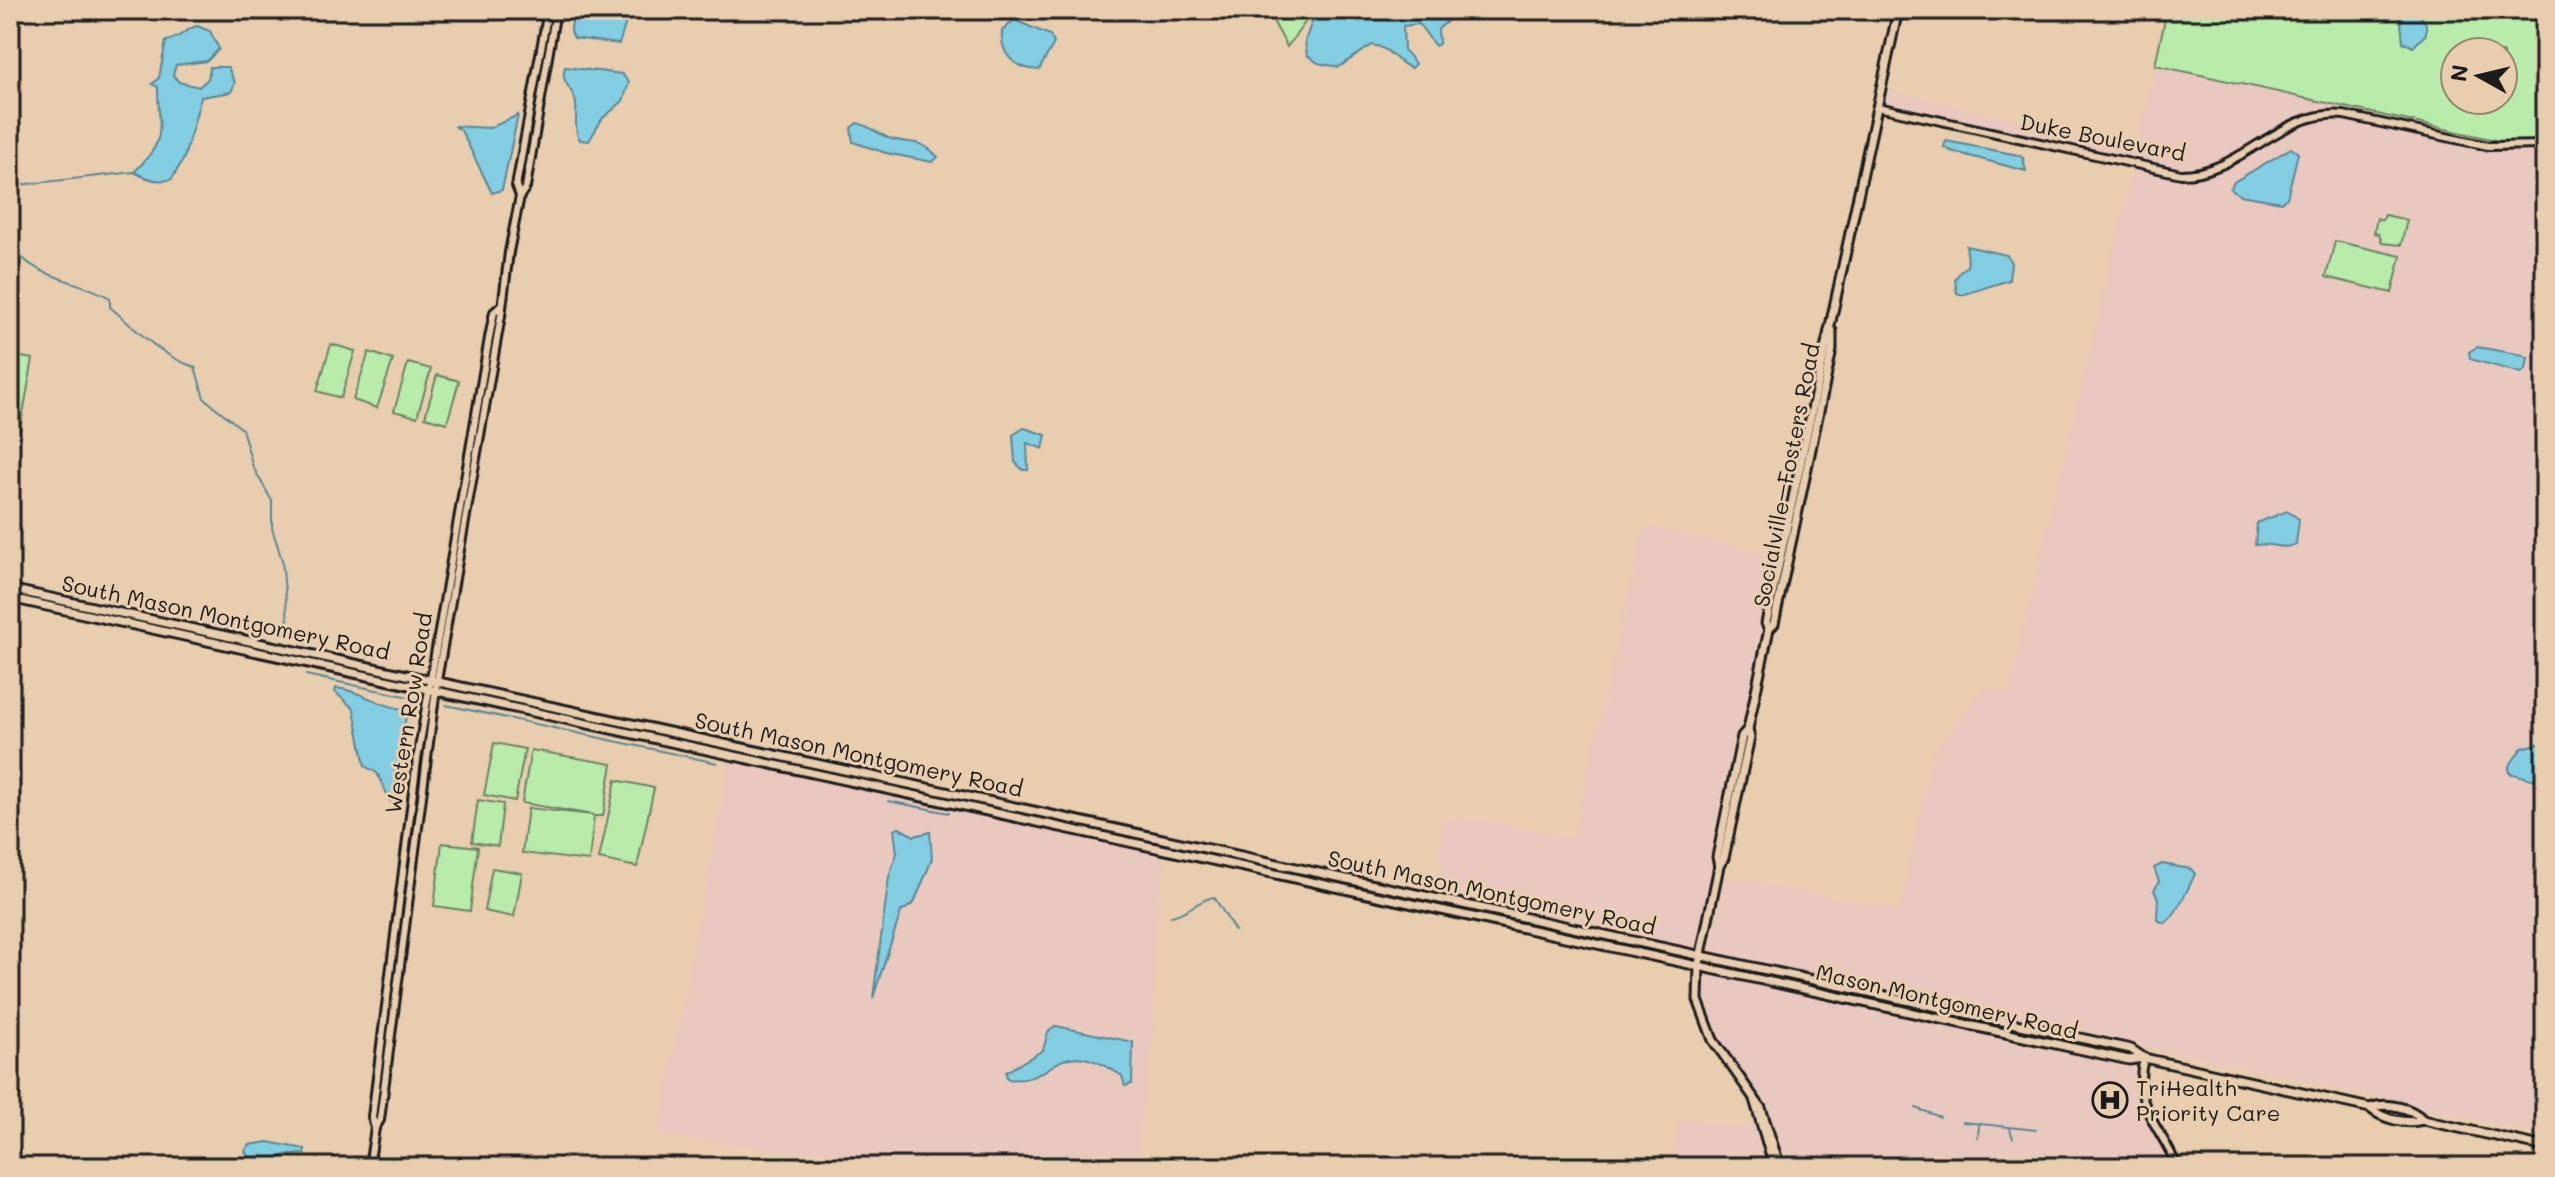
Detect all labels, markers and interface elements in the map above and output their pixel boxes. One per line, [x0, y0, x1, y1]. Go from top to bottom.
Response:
north arrow [2439, 36, 2519, 116]
text: N [2443, 63, 2474, 83]
street label: Duke Boulevard [2018, 107, 2188, 167]
street label: Socialville–Fosters Road [1746, 341, 1826, 609]
street label: South Mason Montgomery Road [59, 568, 393, 666]
street label: Western Row Road [378, 610, 438, 816]
street label: South Mason Montgomery Road [692, 705, 1026, 803]
street label: South Mason Montgomery Road [1325, 843, 1659, 941]
street label: Mason Montgomery Road [1813, 957, 2081, 1045]
place label: TriHealth Priority Care [2136, 1073, 2280, 1127]
hospital icon: TriHealth Priority Care [2091, 1081, 2129, 1119]

